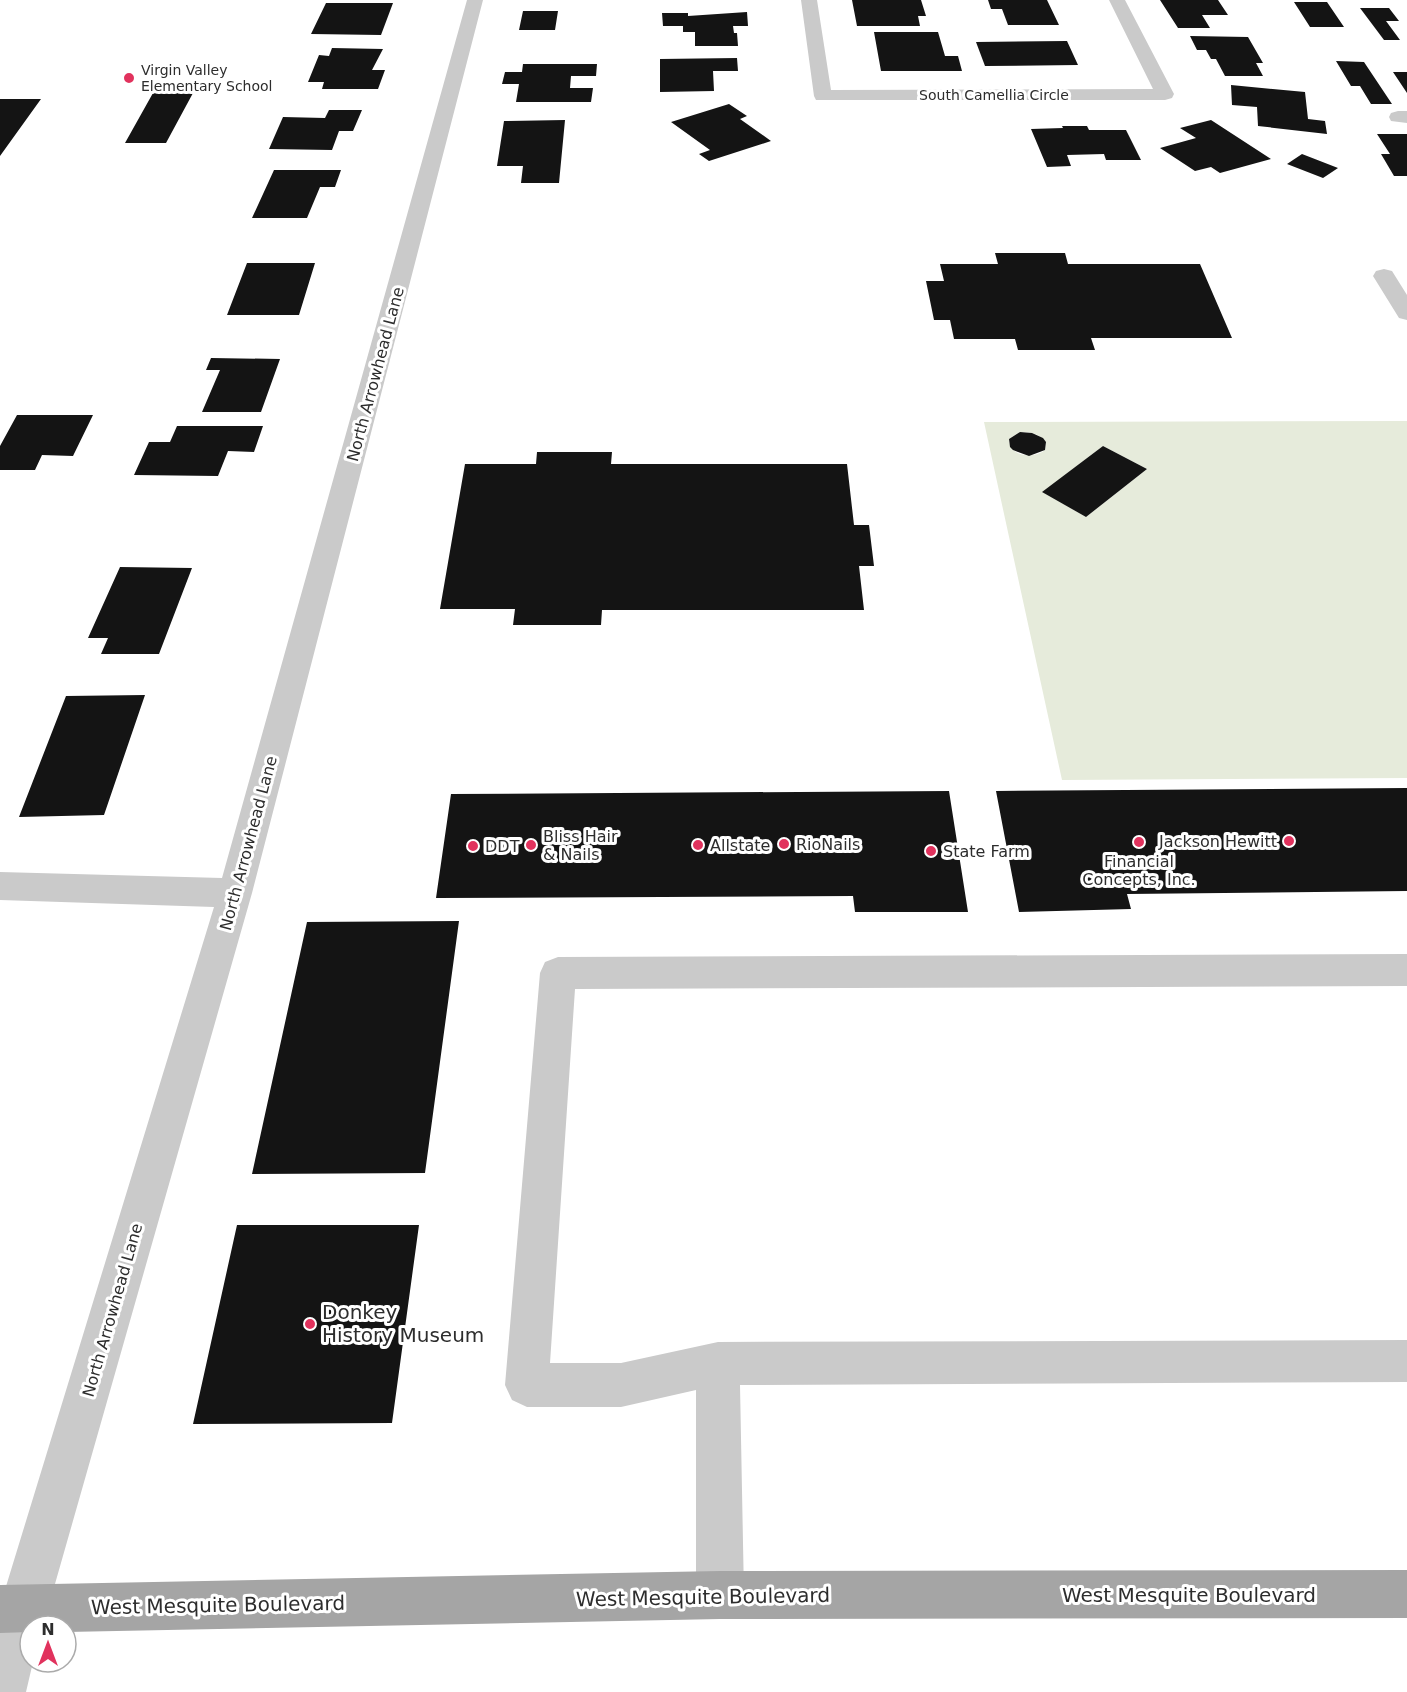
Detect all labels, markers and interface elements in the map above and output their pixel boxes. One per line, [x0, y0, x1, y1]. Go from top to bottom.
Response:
place label: Virgin Valley Elementary School [141, 62, 273, 94]
marker: Virgin Valley Elementary School [122, 71, 136, 85]
street label: South Camellia Circle [919, 87, 1069, 103]
street label: North Arrowhead Lane [343, 285, 408, 463]
street label: North Arrowhead Lane [216, 754, 281, 932]
place label: Bliss Hair & Nails [543, 827, 618, 864]
place label: Jackson Hewitt [1158, 832, 1277, 851]
marker: Jackson Hewitt [1282, 834, 1296, 848]
place label: RioNails [796, 835, 860, 854]
marker: Financial Concepts, Inc. [1132, 835, 1146, 849]
place label: Allstate [710, 836, 770, 855]
place label: DDT [485, 837, 520, 856]
marker: RioNails [777, 837, 791, 851]
marker: Bliss Hair & Nails [524, 838, 538, 852]
marker: Allstate [691, 838, 705, 852]
marker: DDT [466, 839, 480, 853]
place label: State Farm [943, 842, 1030, 861]
marker: State Farm [924, 844, 938, 858]
place label: Financial Concepts, Inc. [1082, 852, 1196, 889]
street label: North Arrowhead Lane [79, 1221, 146, 1399]
place label: Donkey History Museum [322, 1300, 484, 1347]
marker: Donkey History Museum [303, 1317, 317, 1331]
street label: West Mesquite Boulevard [576, 1583, 830, 1611]
street label: West Mesquite Boulevard [1062, 1583, 1316, 1607]
street label: West Mesquite Boulevard [91, 1591, 345, 1619]
north arrow [18, 1614, 78, 1674]
text: N [41, 1620, 55, 1639]

